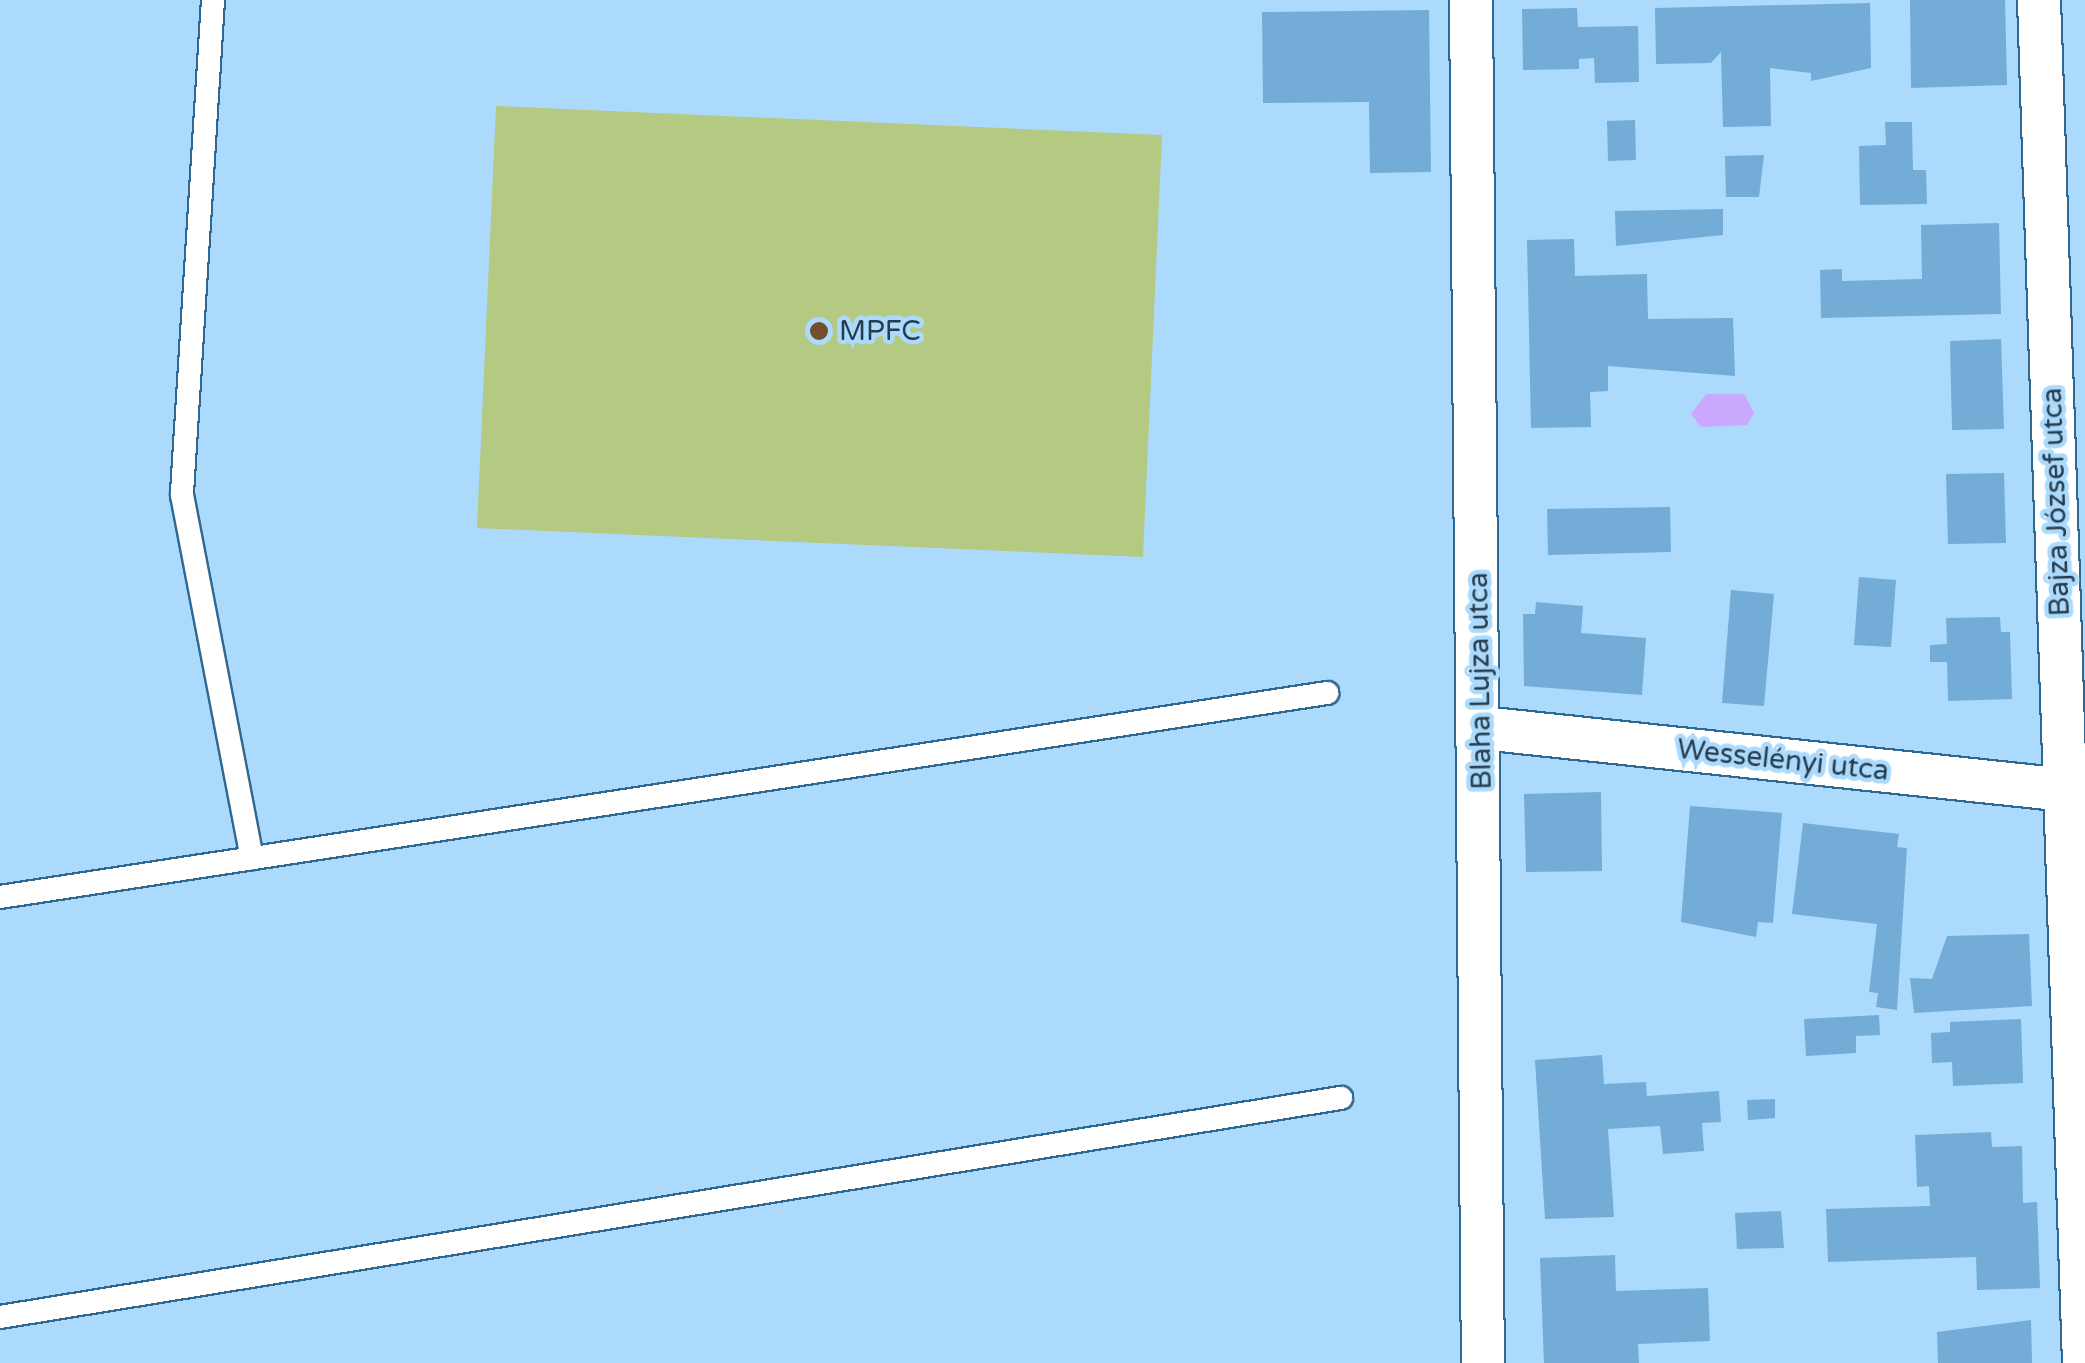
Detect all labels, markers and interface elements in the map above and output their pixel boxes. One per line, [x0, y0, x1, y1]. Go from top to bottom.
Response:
place label: MPFC [839, 314, 921, 348]
marker: MPFC [808, 320, 830, 342]
street label: Bajza József utca [2035, 387, 2077, 617]
street label: Blaha Lujza utca [1461, 572, 1499, 790]
street label: Wesselényi utca [1675, 732, 1891, 788]

